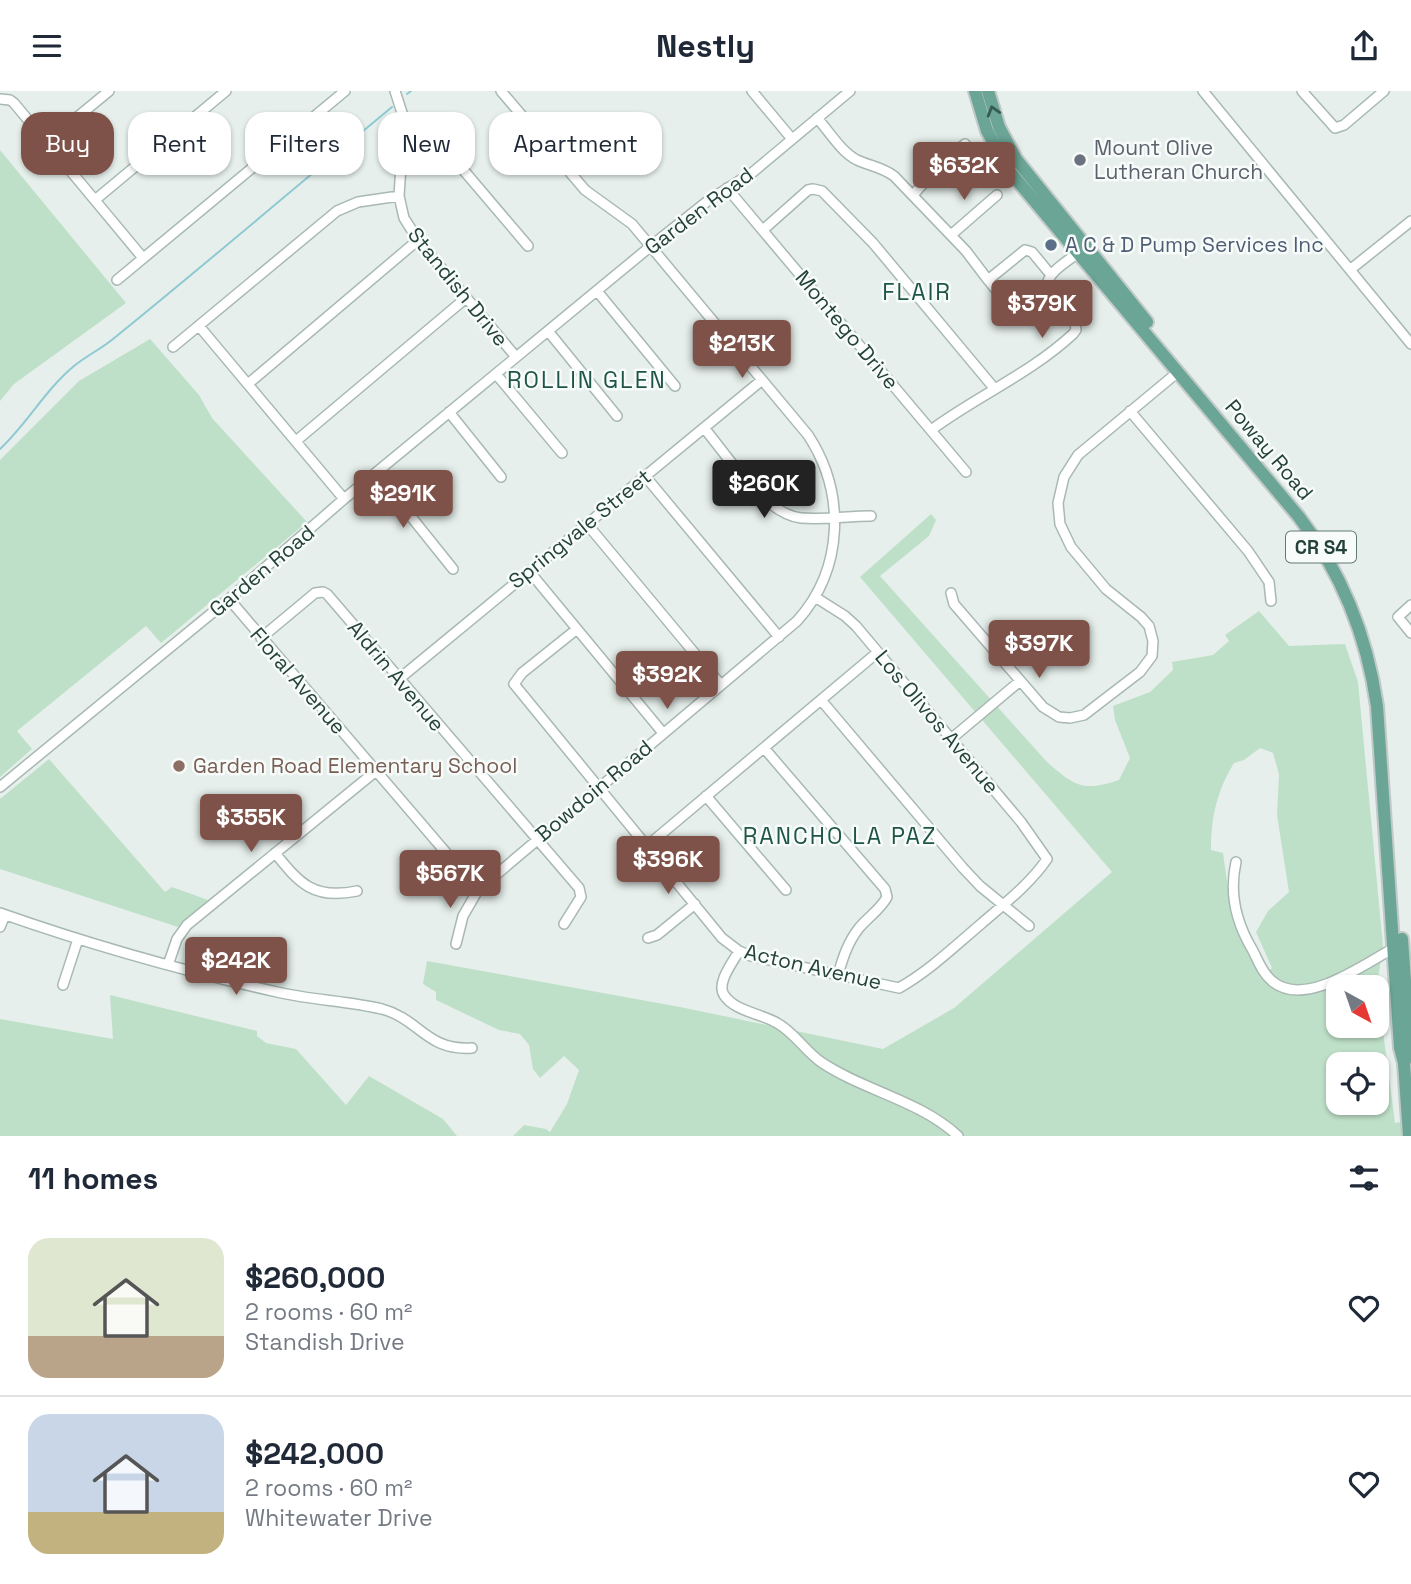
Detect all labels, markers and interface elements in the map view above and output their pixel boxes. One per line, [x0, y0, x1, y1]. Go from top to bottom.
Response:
text: Nestly [656, 26, 755, 66]
icon: menu [28, 27, 66, 65]
icon: share [1345, 27, 1383, 65]
one-way arrow [987, 105, 1001, 117]
chip: Buy [21, 112, 114, 175]
chip: Rent [128, 112, 231, 175]
chip: Filters [245, 112, 364, 175]
chip: New [378, 112, 475, 175]
chip: Apartment [489, 112, 662, 175]
place label: Mount Olive Lutheran Church [1094, 134, 1263, 185]
pin: $632K [915, 143, 1013, 202]
text: $632K [929, 150, 999, 180]
marker: Mount Olive Lutheran Church [1072, 152, 1088, 168]
street label: Garden Road [639, 161, 758, 260]
street label: Standish Drive [402, 222, 515, 352]
place label: A C & D Pump Services Inc [1065, 231, 1324, 258]
marker: A C & D Pump Services Inc [1043, 237, 1059, 253]
street label: Montego Drive [790, 264, 905, 395]
district label: FLAIR [882, 277, 952, 307]
pin: $379K [993, 281, 1091, 340]
text: $379K [1007, 288, 1077, 318]
pin: $213K [693, 321, 791, 380]
text: $213K [709, 328, 775, 358]
district label: ROLLIN GLEN [507, 365, 667, 395]
street label: Poway Road [1219, 394, 1319, 506]
pin: $260K [715, 461, 813, 520]
street label: Springvale Street [503, 463, 657, 594]
text: $260K [728, 468, 800, 498]
pin: $291K [354, 471, 452, 530]
text: $291K [370, 478, 436, 508]
street label: Garden Road [203, 519, 320, 622]
road number: CR S4 [1286, 531, 1356, 562]
street label: Aldrin Avenue [342, 614, 451, 737]
street label: Floral Avenue [244, 621, 352, 740]
pin: $397K [990, 621, 1088, 680]
text: $397K [1005, 628, 1073, 658]
street label: Los Olivos Avenue [869, 644, 1005, 799]
pin: $392K [618, 651, 716, 711]
text: $392K [632, 659, 702, 689]
street label: Bowdoin Road [530, 734, 658, 847]
place label: Garden Road Elementary School [193, 752, 517, 779]
marker: Garden Road Elementary School [171, 758, 187, 774]
pin: $355K [202, 795, 300, 854]
text: $355K [216, 802, 286, 832]
district label: RANCHO LA PAZ [743, 821, 937, 851]
pin: $396K [619, 837, 717, 896]
text: $396K [633, 844, 703, 874]
pin: $567K [401, 851, 499, 910]
text: $567K [416, 858, 484, 888]
pin: $242K [187, 937, 285, 997]
street label: Acton Avenue [742, 938, 884, 995]
text: $242K [201, 945, 271, 975]
north arrow [1326, 975, 1390, 1038]
map controls [1326, 975, 1389, 1115]
button: locate [1326, 1052, 1389, 1115]
text: 11 homes [28, 1159, 158, 1198]
icon: filters [1345, 1159, 1383, 1197]
text: $260,000 [245, 1258, 385, 1297]
icon: home [84, 1266, 168, 1350]
icon: heart [1345, 1289, 1383, 1327]
text: 2 rooms · 60 m² [245, 1297, 412, 1327]
text: Standish Drive [245, 1327, 405, 1357]
text: $242,000 [245, 1434, 384, 1473]
icon: home [84, 1442, 168, 1526]
icon: heart [1345, 1465, 1383, 1503]
text: 2 rooms · 60 m² [245, 1473, 412, 1503]
text: Whitewater Drive [245, 1503, 433, 1533]

